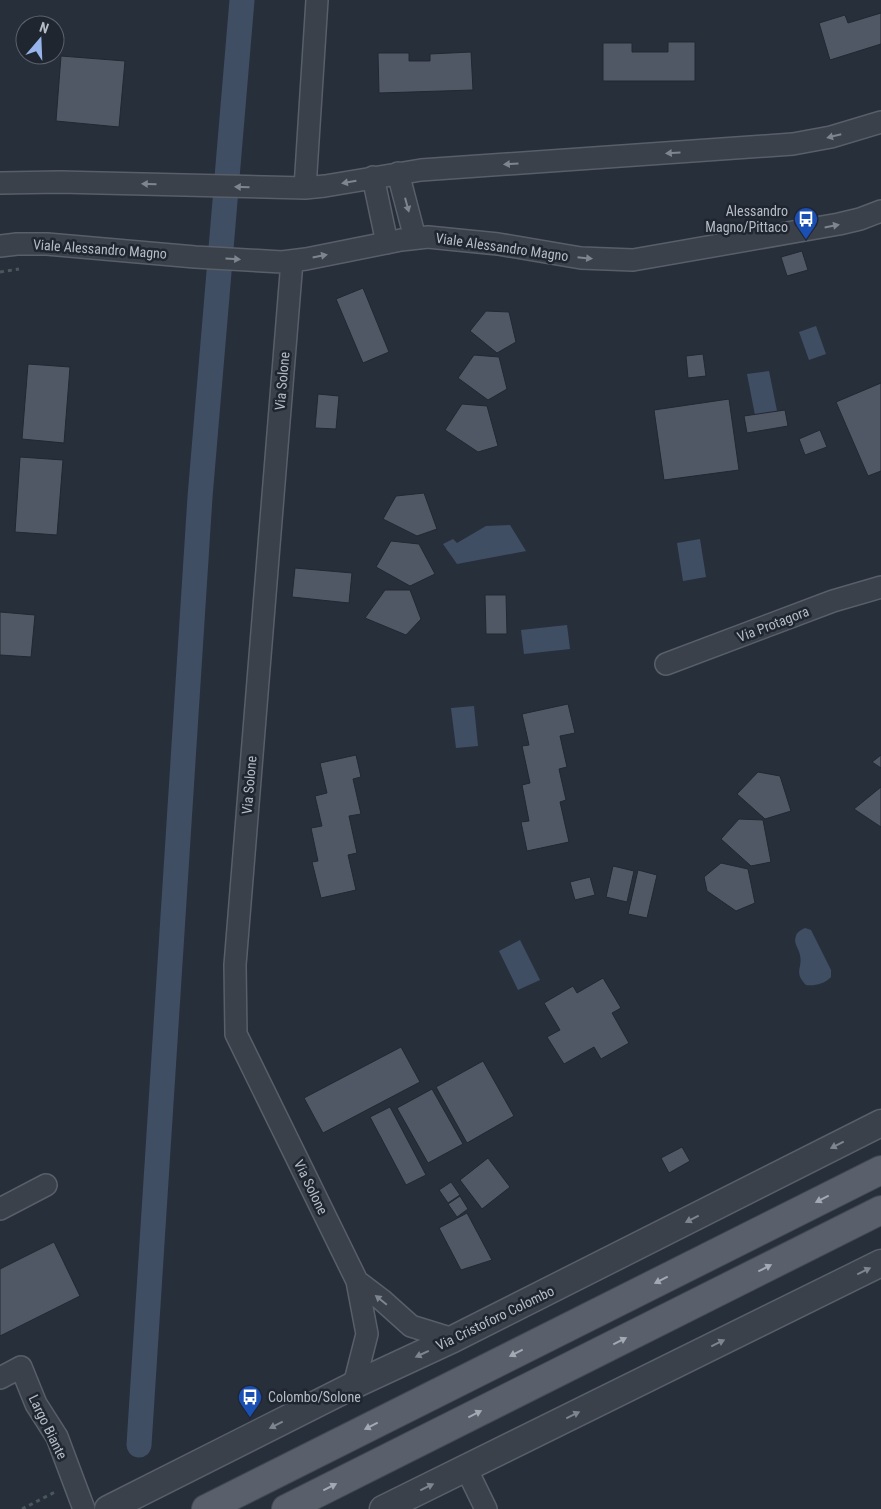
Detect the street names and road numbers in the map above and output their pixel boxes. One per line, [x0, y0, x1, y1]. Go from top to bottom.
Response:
street label: Viale Alessandro Magno [434, 230, 570, 264]
street label: Viale Alessandro Magno [33, 236, 167, 262]
street label: Via Solone [271, 351, 293, 411]
street label: Via Protagora [735, 603, 811, 645]
street label: Via Solone [238, 755, 260, 815]
street label: Via Solone [291, 1157, 331, 1217]
street label: Via Cristoforo Colombo [433, 1282, 557, 1354]
street label: Largo Biante [26, 1392, 71, 1462]

